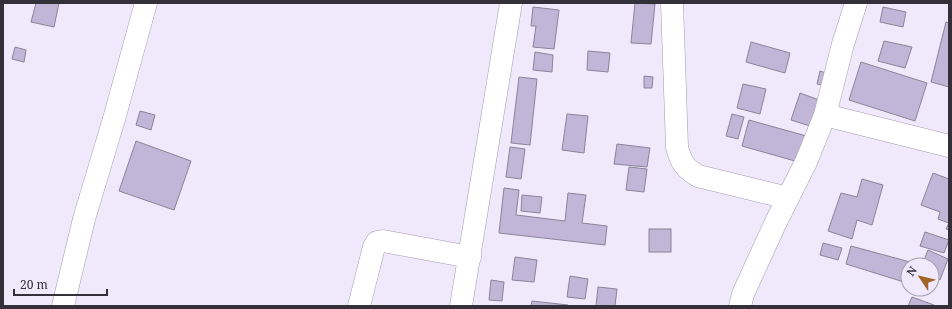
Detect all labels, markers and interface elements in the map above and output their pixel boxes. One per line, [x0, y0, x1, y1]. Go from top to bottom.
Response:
north arrow [900, 257, 940, 297]
text: N [903, 263, 920, 279]
scale bar [14, 271, 107, 297]
text: 20 m [20, 276, 48, 293]

